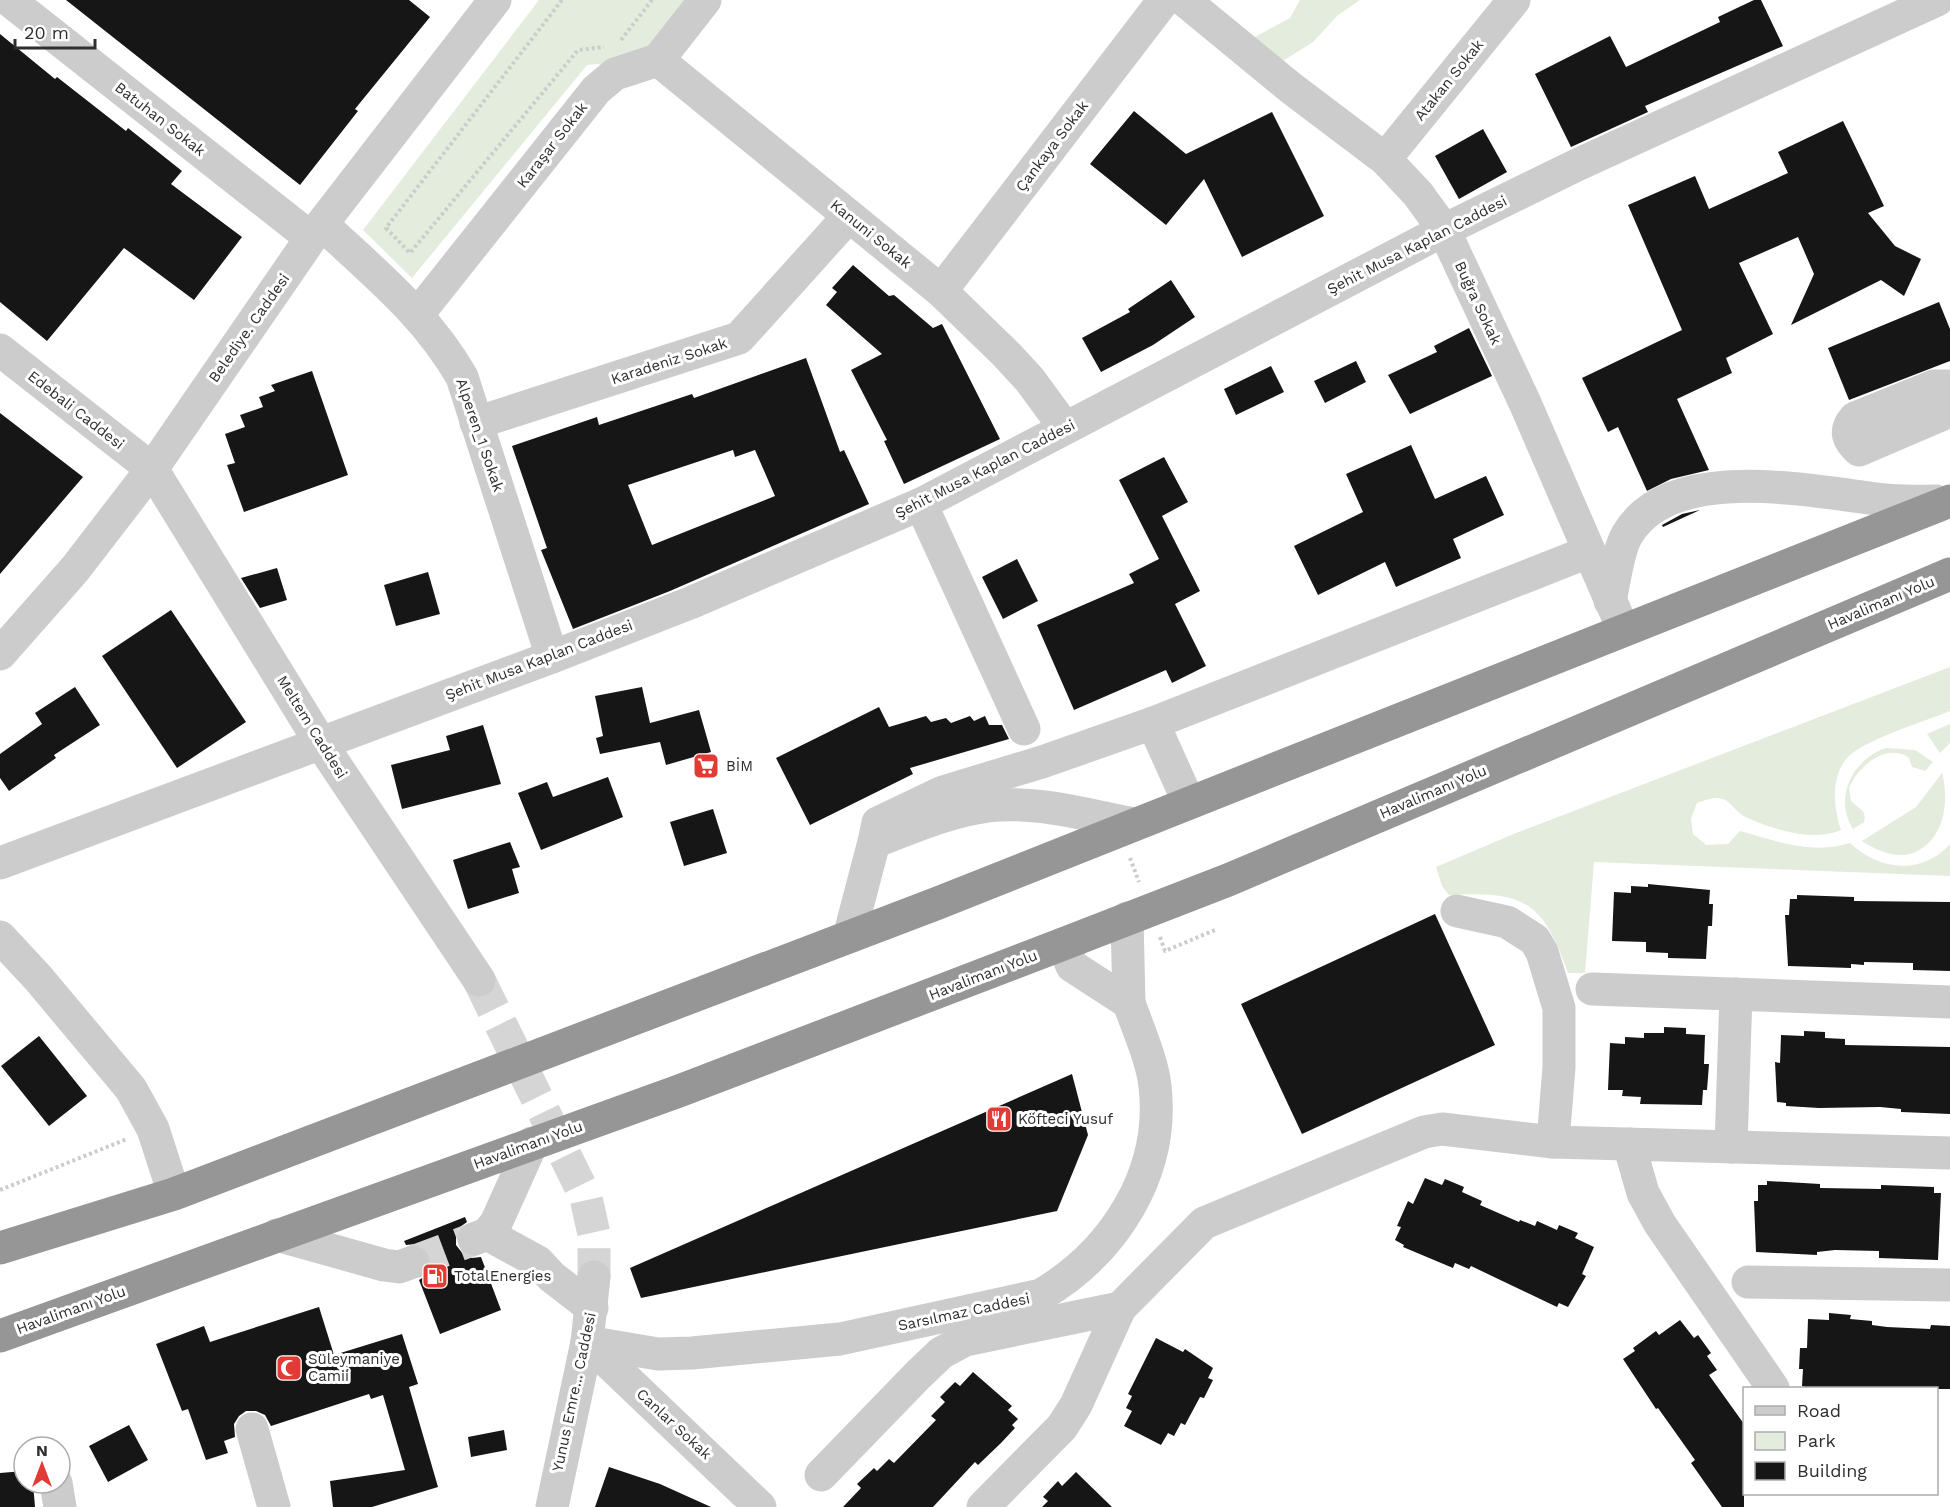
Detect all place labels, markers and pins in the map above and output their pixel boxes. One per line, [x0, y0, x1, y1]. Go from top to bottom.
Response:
supermarket icon: BİM [691, 751, 721, 781]
place label: BİM [726, 757, 753, 775]
restaurant icon: Köfteci Yusuf [984, 1104, 1014, 1134]
place label: Köfteci Yusuf [1018, 1110, 1113, 1128]
fuel station icon: TotalEnergies [420, 1261, 450, 1291]
place label: TotalEnergies [454, 1267, 552, 1285]
place label: Süleymaniye Camii [308, 1350, 400, 1385]
mosque icon: Süleymaniye Camii [274, 1353, 304, 1383]

